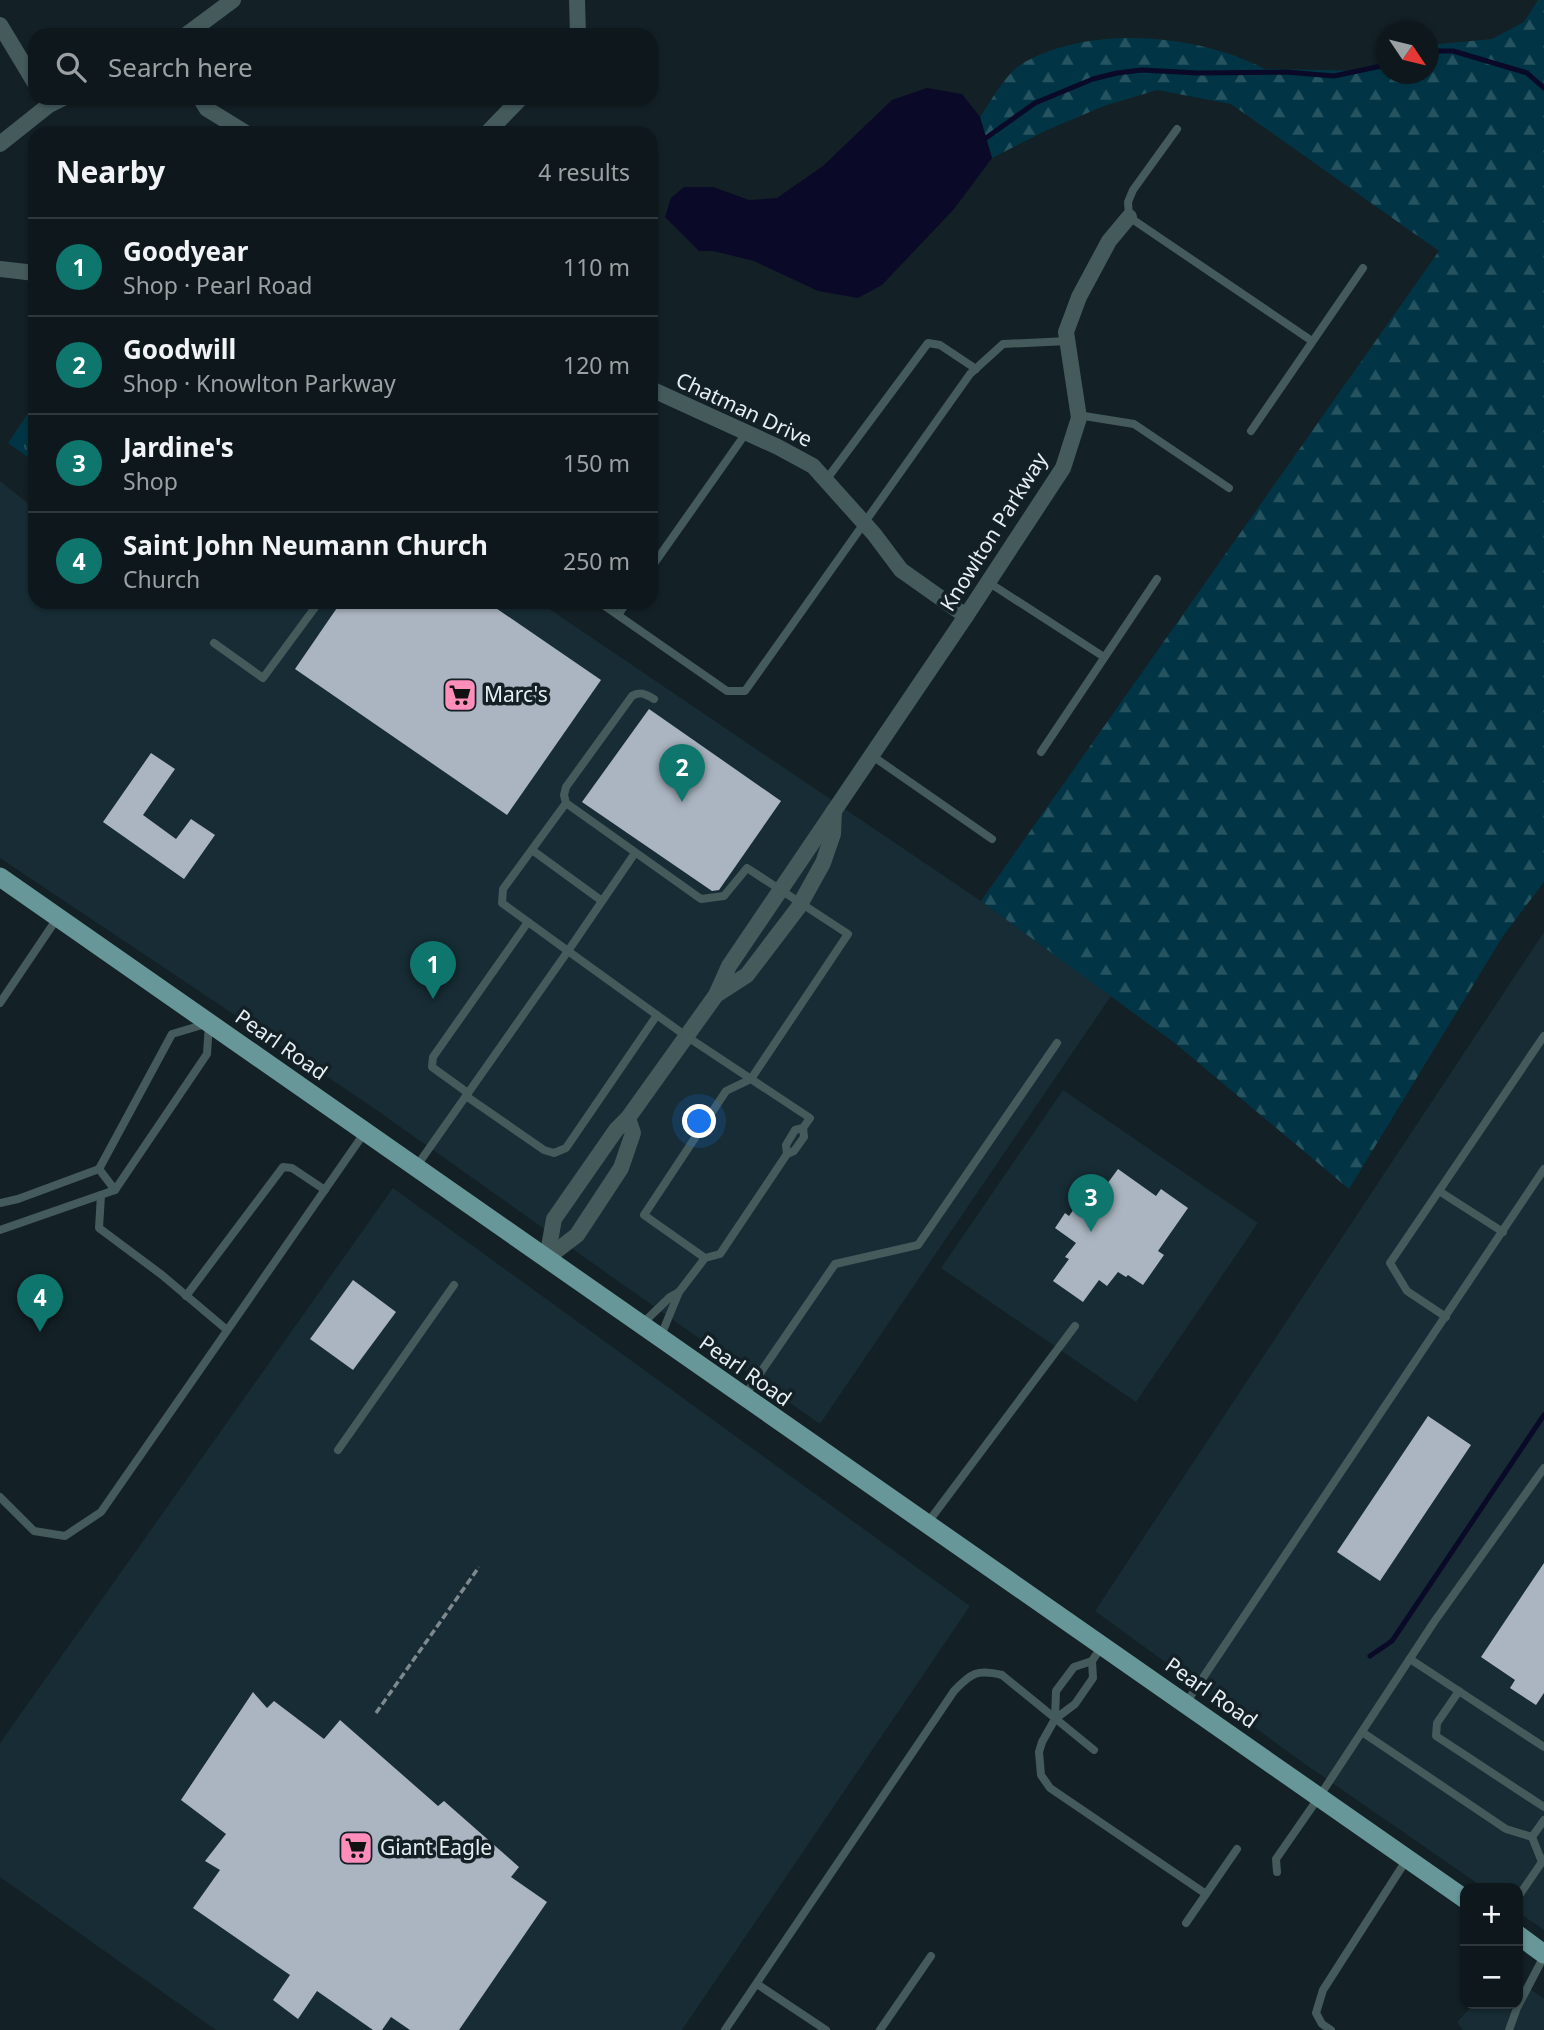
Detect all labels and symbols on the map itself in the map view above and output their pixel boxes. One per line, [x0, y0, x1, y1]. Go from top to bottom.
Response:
north arrow [1376, 21, 1439, 84]
street label: Chatman Drive [672, 365, 817, 453]
street label: Knowlton Parkway [933, 447, 1053, 616]
supermarket icon: Marc's [441, 676, 479, 714]
place label: Marc's [484, 680, 548, 708]
pin: 2 [659, 744, 705, 802]
pin: 1 [410, 941, 456, 999]
street label: Pearl Road [230, 1002, 333, 1086]
your location [682, 1104, 716, 1138]
pin: 3 [1068, 1174, 1114, 1232]
pin: 4 [17, 1274, 63, 1332]
street label: Pearl Road [694, 1328, 797, 1412]
street label: Pearl Road [1160, 1650, 1263, 1734]
supermarket icon: Giant Eagle [337, 1829, 375, 1867]
place label: Giant Eagle [380, 1833, 492, 1861]

